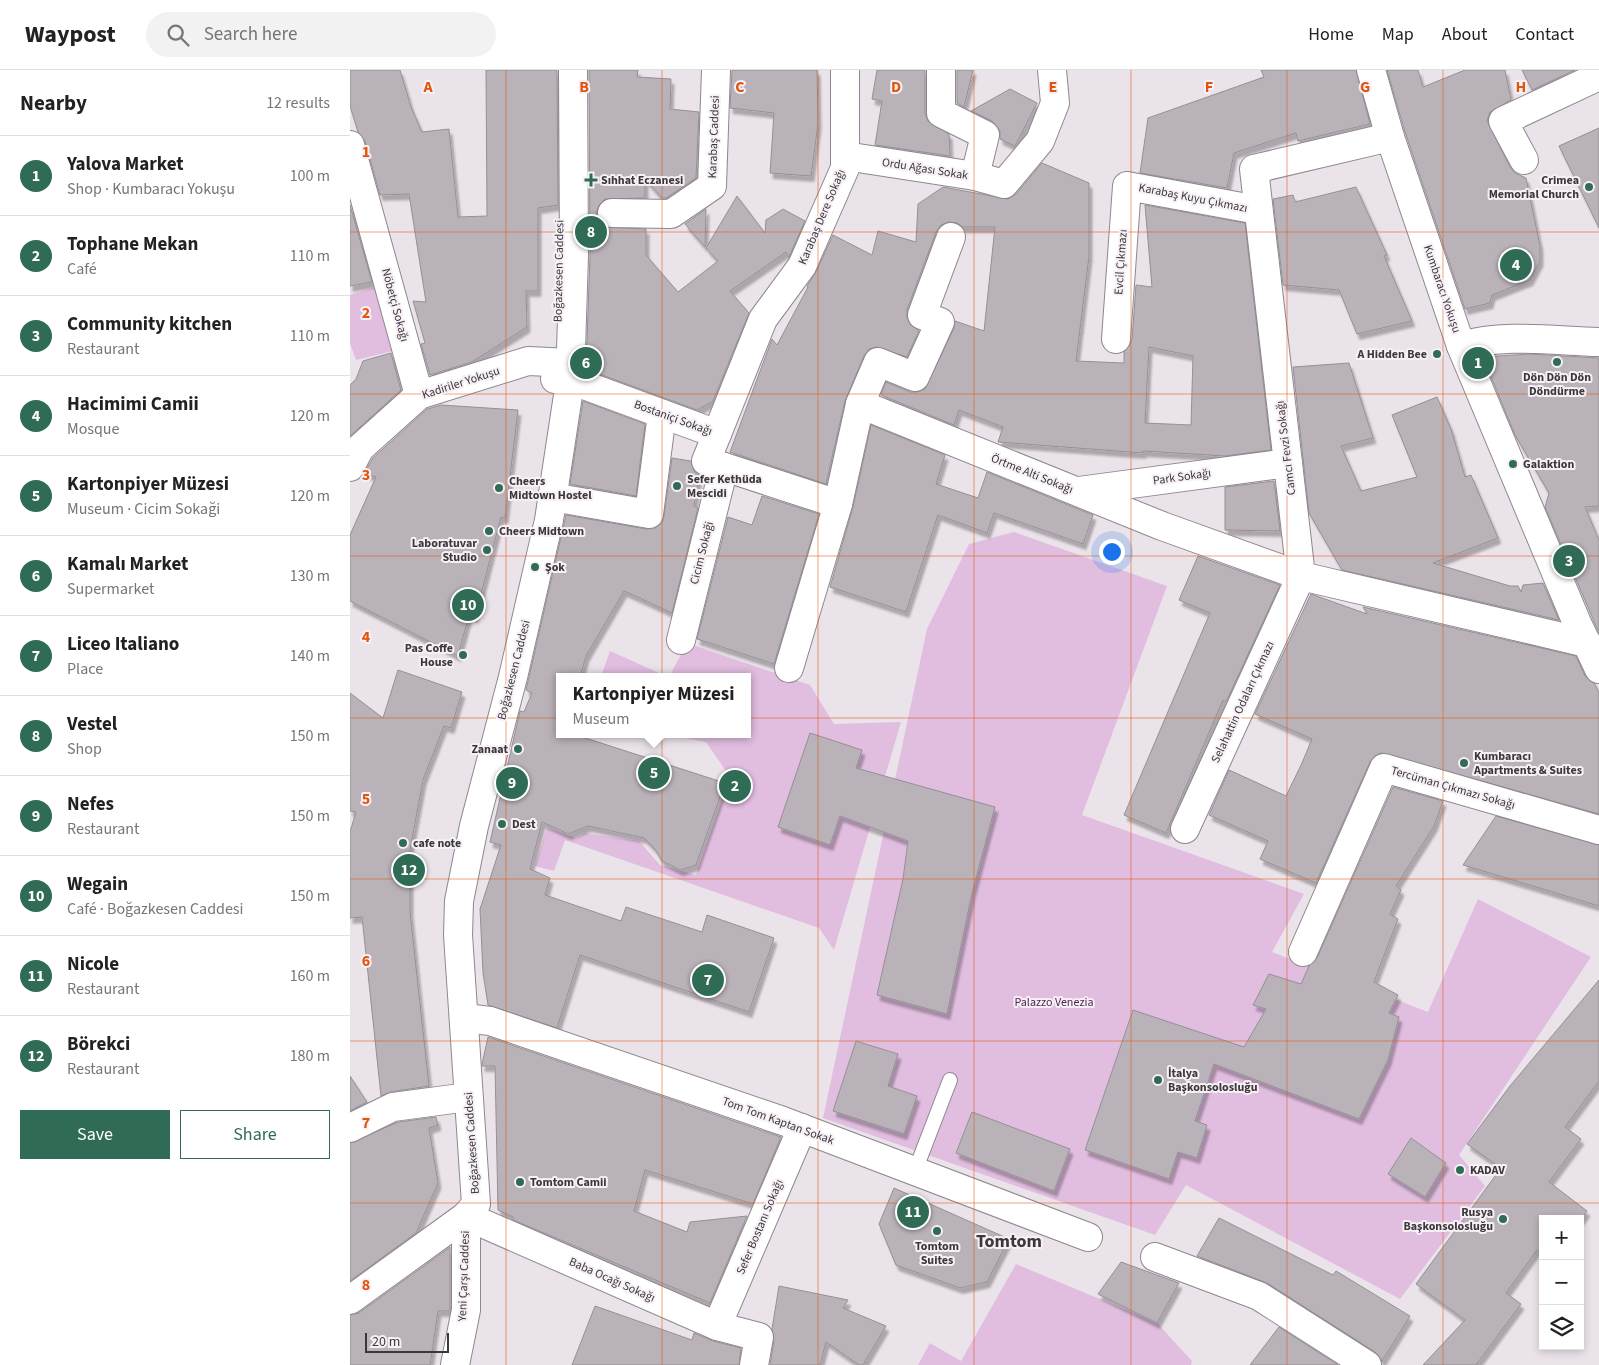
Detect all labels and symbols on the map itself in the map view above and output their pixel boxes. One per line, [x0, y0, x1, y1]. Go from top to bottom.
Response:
text: A [422, 76, 433, 98]
text: B [579, 76, 589, 98]
text: C [735, 76, 745, 98]
text: D [891, 76, 901, 98]
text: E [1049, 76, 1057, 98]
text: F [1205, 76, 1213, 98]
text: G [1360, 76, 1370, 98]
text: H [1516, 76, 1526, 98]
street label: Karabaş Caddesi [704, 95, 724, 179]
text: 1 [362, 141, 370, 163]
street label: Ordu Ağası Sokak [881, 154, 969, 184]
street label: Karabaş Dere Sokağı [794, 167, 850, 267]
place label: Sıhhat Eczanesi [601, 172, 683, 189]
place label: Crimea Memorial Church [1489, 172, 1579, 203]
marker: Sıhhat Eczanesi [585, 174, 597, 186]
street label: Karabaş Kuyu Çıkmazı [1137, 179, 1249, 217]
marker: Crimea Memorial Church [1583, 181, 1595, 193]
pin: 8 [575, 213, 607, 251]
street label: Boğazkesen Caddesi [550, 220, 568, 322]
street label: Evcil Çıkmazı [1110, 229, 1132, 295]
street label: Kumbaracı Yokuşu [1419, 243, 1465, 335]
pin: 4 [1500, 246, 1532, 284]
street label: Nöbetçi Sokağı [377, 266, 413, 344]
text: 2 [362, 302, 370, 324]
pin: 6 [570, 344, 602, 382]
pin: 1 [1462, 344, 1494, 382]
place label: A Hidden Bee [1356, 346, 1427, 363]
marker: A Hidden Bee [1431, 348, 1443, 360]
marker: Dön Dön Dön Döndürme [1551, 356, 1563, 368]
street label: Kadiriler Yokuşu [420, 362, 502, 404]
place label: Dön Dön Dön Döndürme [1523, 369, 1591, 400]
street label: Bostaniçi Sokağı [631, 396, 715, 440]
street label: Camcı Fevzi Sokağı [1272, 400, 1300, 496]
street label: Örtme Alti Sokağı [988, 450, 1076, 498]
place label: Galaktion [1523, 456, 1574, 473]
marker: Galaktion [1507, 458, 1519, 470]
text: 3 [362, 464, 370, 486]
street label: Park Sokağı [1152, 465, 1212, 489]
place label: Sefer Kethüda Mescidi [687, 471, 762, 502]
place label: Cheers Midtown Hostel [509, 473, 592, 504]
marker: Sefer Kethüda Mescidi [671, 480, 683, 492]
marker: Cheers Midtown Hostel [493, 482, 505, 494]
street label: Cicim Sokaği [686, 520, 718, 586]
place label: Cheers Midtown [499, 523, 584, 540]
marker: Cheers Midtown [483, 525, 495, 537]
place label: Laboratuvar Studio [412, 535, 477, 566]
your location [1099, 539, 1125, 565]
pin: 3 [1553, 542, 1585, 580]
marker: Laboratuvar Studio [481, 544, 493, 556]
place label: Şok [545, 559, 565, 576]
marker: Şok [529, 561, 541, 573]
pin: 10 [452, 586, 484, 624]
street label: Boğazkesen Caddesi [493, 618, 535, 722]
text: 4 [362, 626, 371, 648]
street label: Selahattin Odaları Çıkmazı [1207, 638, 1279, 766]
place label: Pas Coffe House [405, 640, 453, 671]
marker: Pas Coffe House [457, 649, 469, 661]
place label: Zanaat [471, 741, 508, 758]
marker: Zanaat [512, 743, 524, 755]
place label: Kumbaracı Apartments & Suites [1473, 748, 1582, 779]
pin: 5 [638, 754, 670, 792]
marker: Kumbaracı Apartments & Suites [1458, 757, 1470, 769]
street label: Tercüman Çıkmazı Sokağı [1389, 762, 1517, 814]
pin: 9 [496, 764, 528, 802]
pin: 2 [719, 767, 751, 805]
text: 5 [362, 788, 370, 810]
place label: Dest [512, 816, 536, 833]
marker: Dest [496, 818, 508, 830]
place label: cafe note [413, 835, 461, 852]
marker: cafe note [397, 837, 409, 849]
pin: 12 [393, 851, 425, 889]
text: 6 [362, 950, 370, 972]
pin: 7 [692, 961, 724, 999]
park label: Palazzo Venezia [1015, 994, 1094, 1011]
place label: İtalya Başkonsolosluğu [1168, 1065, 1258, 1096]
marker: İtalya Başkonsolosluğu [1152, 1074, 1164, 1086]
street label: Boğazkesen Caddesi [460, 1091, 484, 1195]
street label: Tom Tom Kaptan Sokak [720, 1093, 836, 1149]
text: 7 [362, 1112, 370, 1134]
place label: KADAV [1470, 1162, 1505, 1179]
marker: KADAV [1454, 1164, 1466, 1176]
place label: Tomtom Camii [530, 1174, 607, 1191]
marker: Tomtom Camii [514, 1176, 526, 1188]
street label: Sefer Bostanı Sokağı [732, 1177, 788, 1277]
pin: 11 [897, 1193, 929, 1231]
place label: Rusya Başkonsolosluğu [1404, 1204, 1493, 1235]
marker: Rusya Başkonsolosluğu [1497, 1213, 1509, 1225]
marker: Tomtom Suites [931, 1225, 943, 1237]
district label: Tomtom [976, 1229, 1042, 1254]
street label: Yeni Çarşı Caddesi [454, 1230, 474, 1323]
place label: Tomtom Suites [915, 1238, 959, 1269]
street label: Baba Ocağı Sokağı [566, 1253, 658, 1307]
text: 8 [362, 1274, 370, 1296]
scale bar [365, 1330, 449, 1353]

